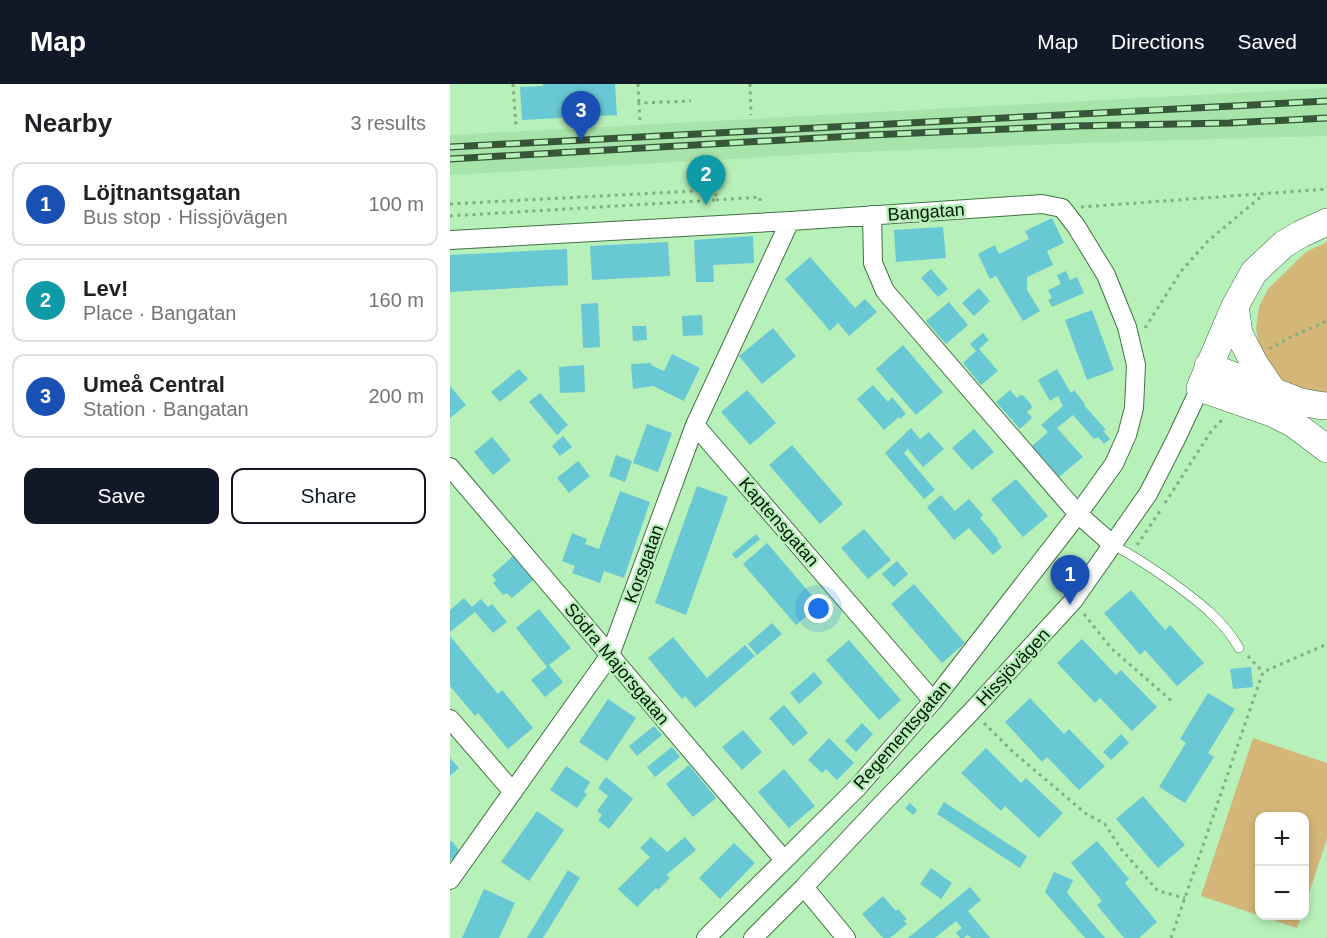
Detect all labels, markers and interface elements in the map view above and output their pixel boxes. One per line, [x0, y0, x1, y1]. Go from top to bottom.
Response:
text: Map [30, 26, 86, 57]
text: Map [1037, 30, 1078, 53]
text: Directions [1111, 30, 1204, 53]
text: Saved [1237, 30, 1297, 53]
pin: 3 [562, 92, 600, 141]
text: Nearby [24, 108, 112, 138]
text: 3 results [350, 112, 426, 134]
pin: 2 [686, 156, 726, 205]
text: Löjtnantsgatan [83, 180, 241, 205]
text: 1 [40, 193, 51, 215]
text: 100 m [368, 193, 424, 215]
street label: Bangatan [887, 199, 965, 225]
text: Bus stop · Hissjövägen [83, 206, 288, 228]
text: Lev! [83, 276, 128, 301]
text: 2 [40, 289, 51, 311]
text: 160 m [368, 289, 424, 311]
text: Place · Bangatan [83, 302, 236, 324]
text: Umeå Central [83, 372, 225, 397]
text: 3 [40, 385, 51, 407]
text: 200 m [368, 385, 424, 407]
text: Station · Bangatan [83, 398, 249, 420]
button: Save [24, 468, 219, 524]
button: Share [231, 468, 426, 524]
street label: Kaptensgatan [735, 474, 823, 570]
street label: Korsgatan [621, 522, 667, 606]
pin: 1 [1050, 556, 1090, 605]
your location [804, 594, 833, 623]
street label: Södra Majorsgatan [560, 599, 674, 729]
street label: Hissjövägen [972, 624, 1054, 710]
street label: Regementsgatan [849, 677, 955, 793]
map controls [1255, 812, 1309, 920]
button: + [1255, 812, 1309, 866]
button: − [1255, 866, 1309, 920]

